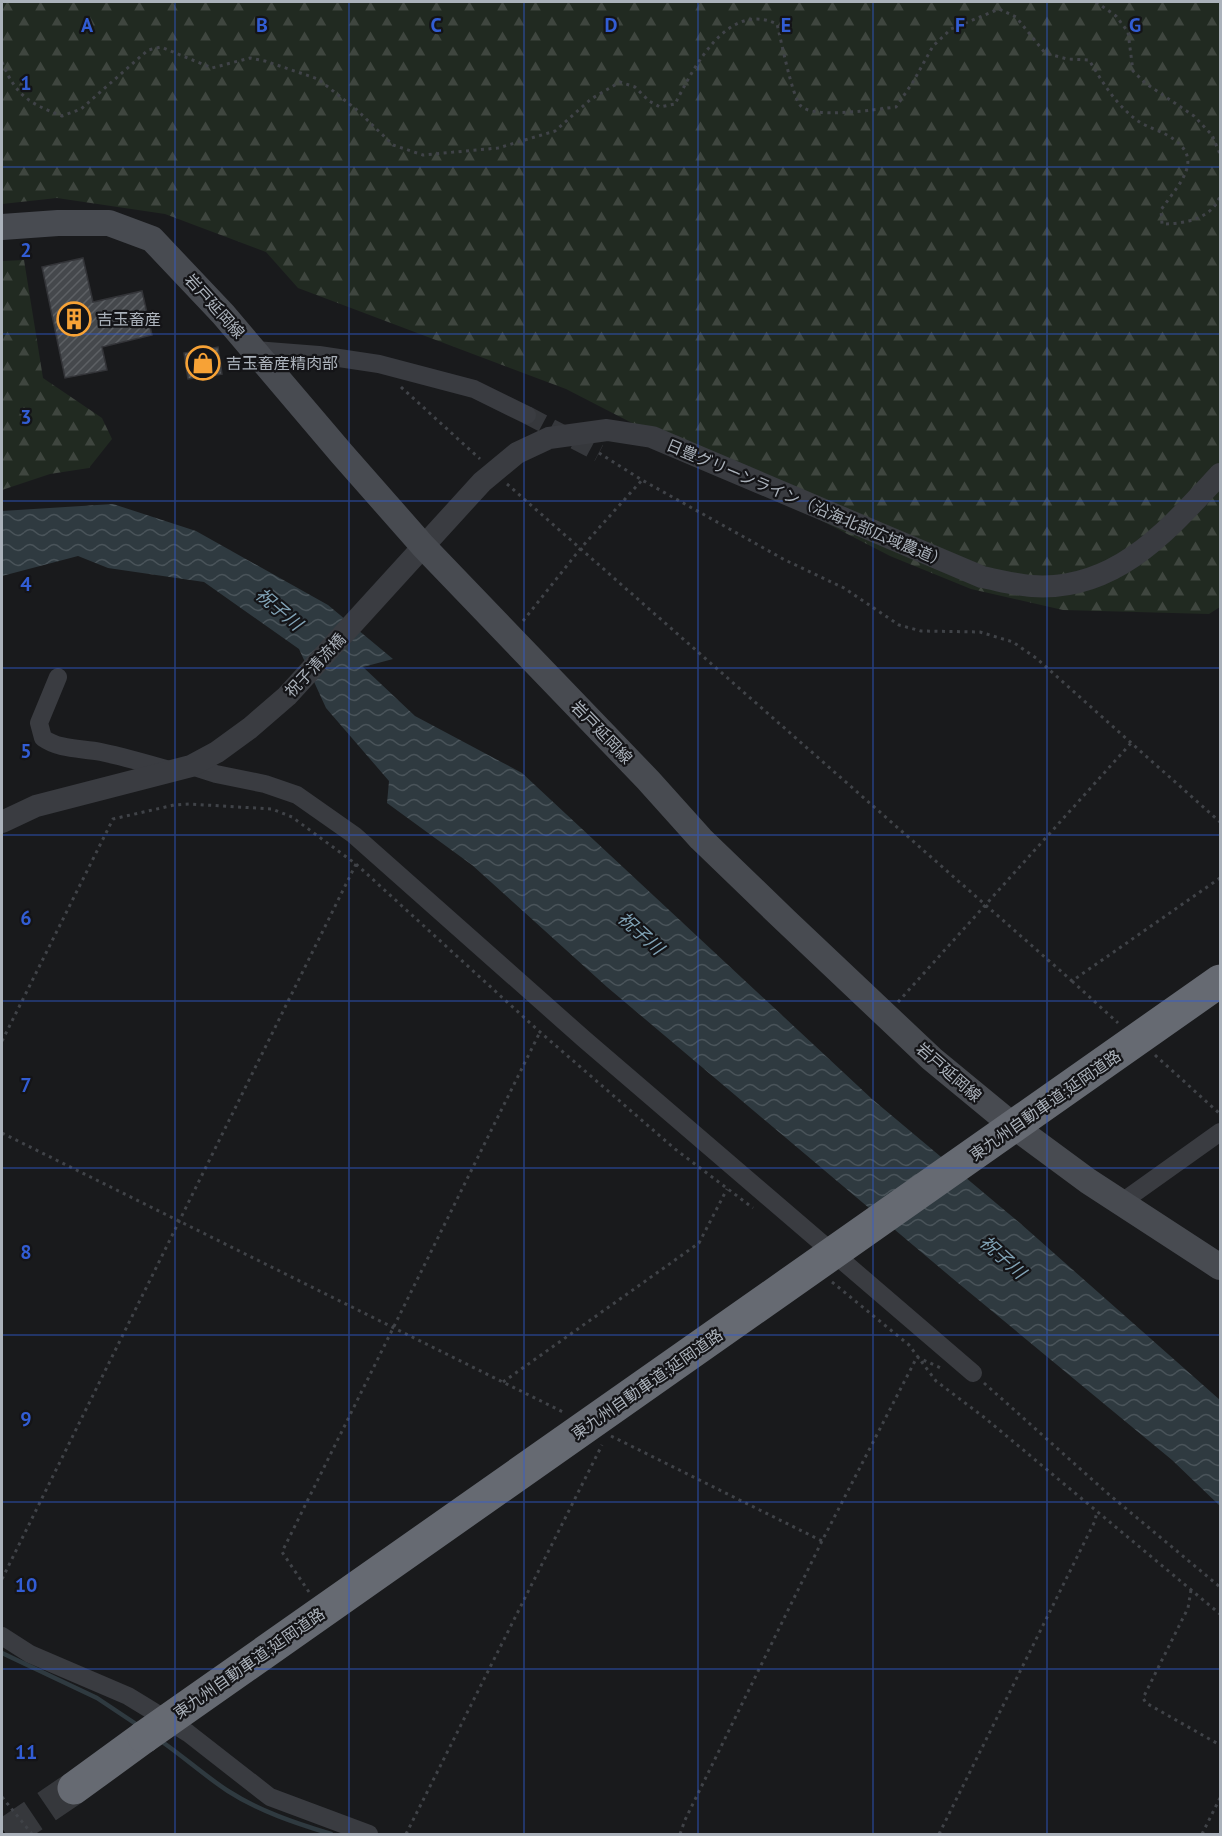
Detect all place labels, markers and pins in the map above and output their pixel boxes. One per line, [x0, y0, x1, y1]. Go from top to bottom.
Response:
building icon: 吉玉畜産 [56, 301, 92, 337]
place label: 吉玉畜産 [97, 309, 161, 329]
shop icon: 吉玉畜産精肉部 [185, 345, 221, 381]
place label: 吉玉畜産精肉部 [226, 353, 338, 373]

